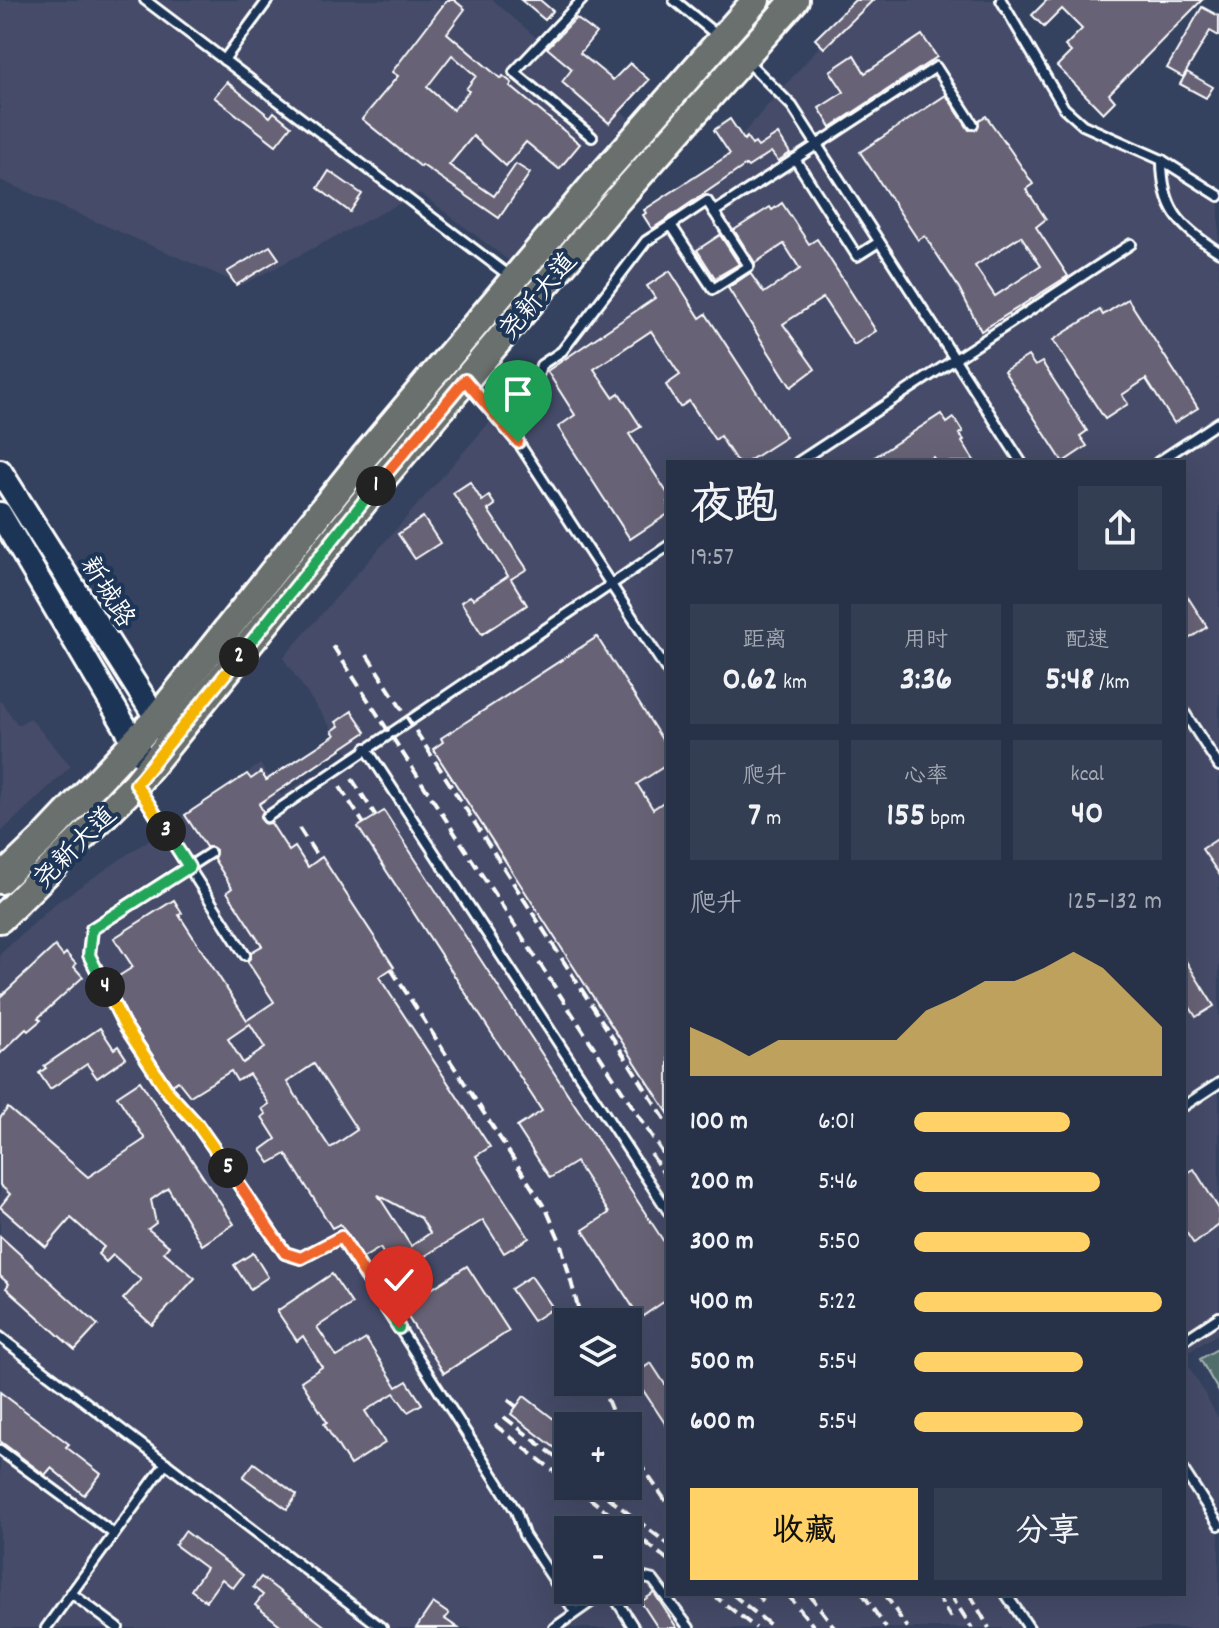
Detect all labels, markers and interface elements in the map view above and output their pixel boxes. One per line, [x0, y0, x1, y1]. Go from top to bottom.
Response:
street label: 尧新大道 [492, 246, 587, 349]
pin [484, 360, 552, 442]
icon: arrive [496, 372, 540, 416]
pin: 1 [356, 466, 396, 506]
text: 1 [374, 470, 378, 501]
text: 夜跑 [690, 478, 778, 541]
button: share [1078, 486, 1162, 570]
text: 19:57 [690, 540, 734, 577]
street label: 新城路 [70, 550, 142, 636]
text: 距离 [743, 626, 787, 657]
text: 用时 [904, 626, 948, 657]
text: 配速 [1065, 626, 1109, 657]
pin: 2 [219, 637, 259, 677]
text: 2 [234, 641, 244, 672]
text: 0.62 [722, 657, 778, 706]
text: 3:36 [900, 657, 952, 706]
text: 5:48 [1045, 657, 1094, 706]
text: km [778, 668, 807, 699]
text: /km [1094, 668, 1130, 699]
text: kcal [1071, 760, 1104, 791]
text: 爬升 [743, 762, 787, 793]
text: 心率 [904, 762, 948, 793]
text: 40 [1071, 791, 1104, 840]
text: 7 [748, 793, 761, 842]
text: 155 [887, 793, 926, 842]
street label: 尧新大道 [27, 799, 126, 898]
text: m [761, 804, 781, 835]
text: bpm [926, 804, 965, 835]
pin: 3 [146, 811, 186, 851]
text: 3 [161, 815, 171, 846]
text: 125–132 m [1068, 884, 1162, 921]
text: 爬升 [690, 887, 742, 924]
pin: 4 [85, 967, 125, 1007]
text: 4 [100, 971, 110, 1002]
text: 100 m [690, 1104, 748, 1141]
text: 6:01 [818, 1104, 855, 1141]
pin: 5 [208, 1148, 248, 1188]
text: 5 [223, 1152, 233, 1183]
text: 200 m [690, 1164, 754, 1201]
text: 5:46 [818, 1164, 858, 1201]
text: 300 m [690, 1224, 754, 1261]
text: 5:50 [818, 1224, 861, 1261]
pin [365, 1246, 433, 1328]
icon: check [377, 1258, 421, 1302]
text: 400 m [690, 1284, 753, 1321]
text: 5:22 [818, 1284, 857, 1321]
map controls [554, 1308, 642, 1604]
button: layers [554, 1308, 642, 1396]
text: 500 m [690, 1344, 754, 1381]
text: 5:54 [818, 1344, 857, 1381]
text: 600 m [690, 1404, 755, 1441]
text: 5:54 [818, 1404, 857, 1441]
button: + [554, 1412, 642, 1500]
button: 收藏 [690, 1488, 918, 1580]
button: 分享 [934, 1488, 1162, 1580]
button: − [554, 1516, 642, 1604]

